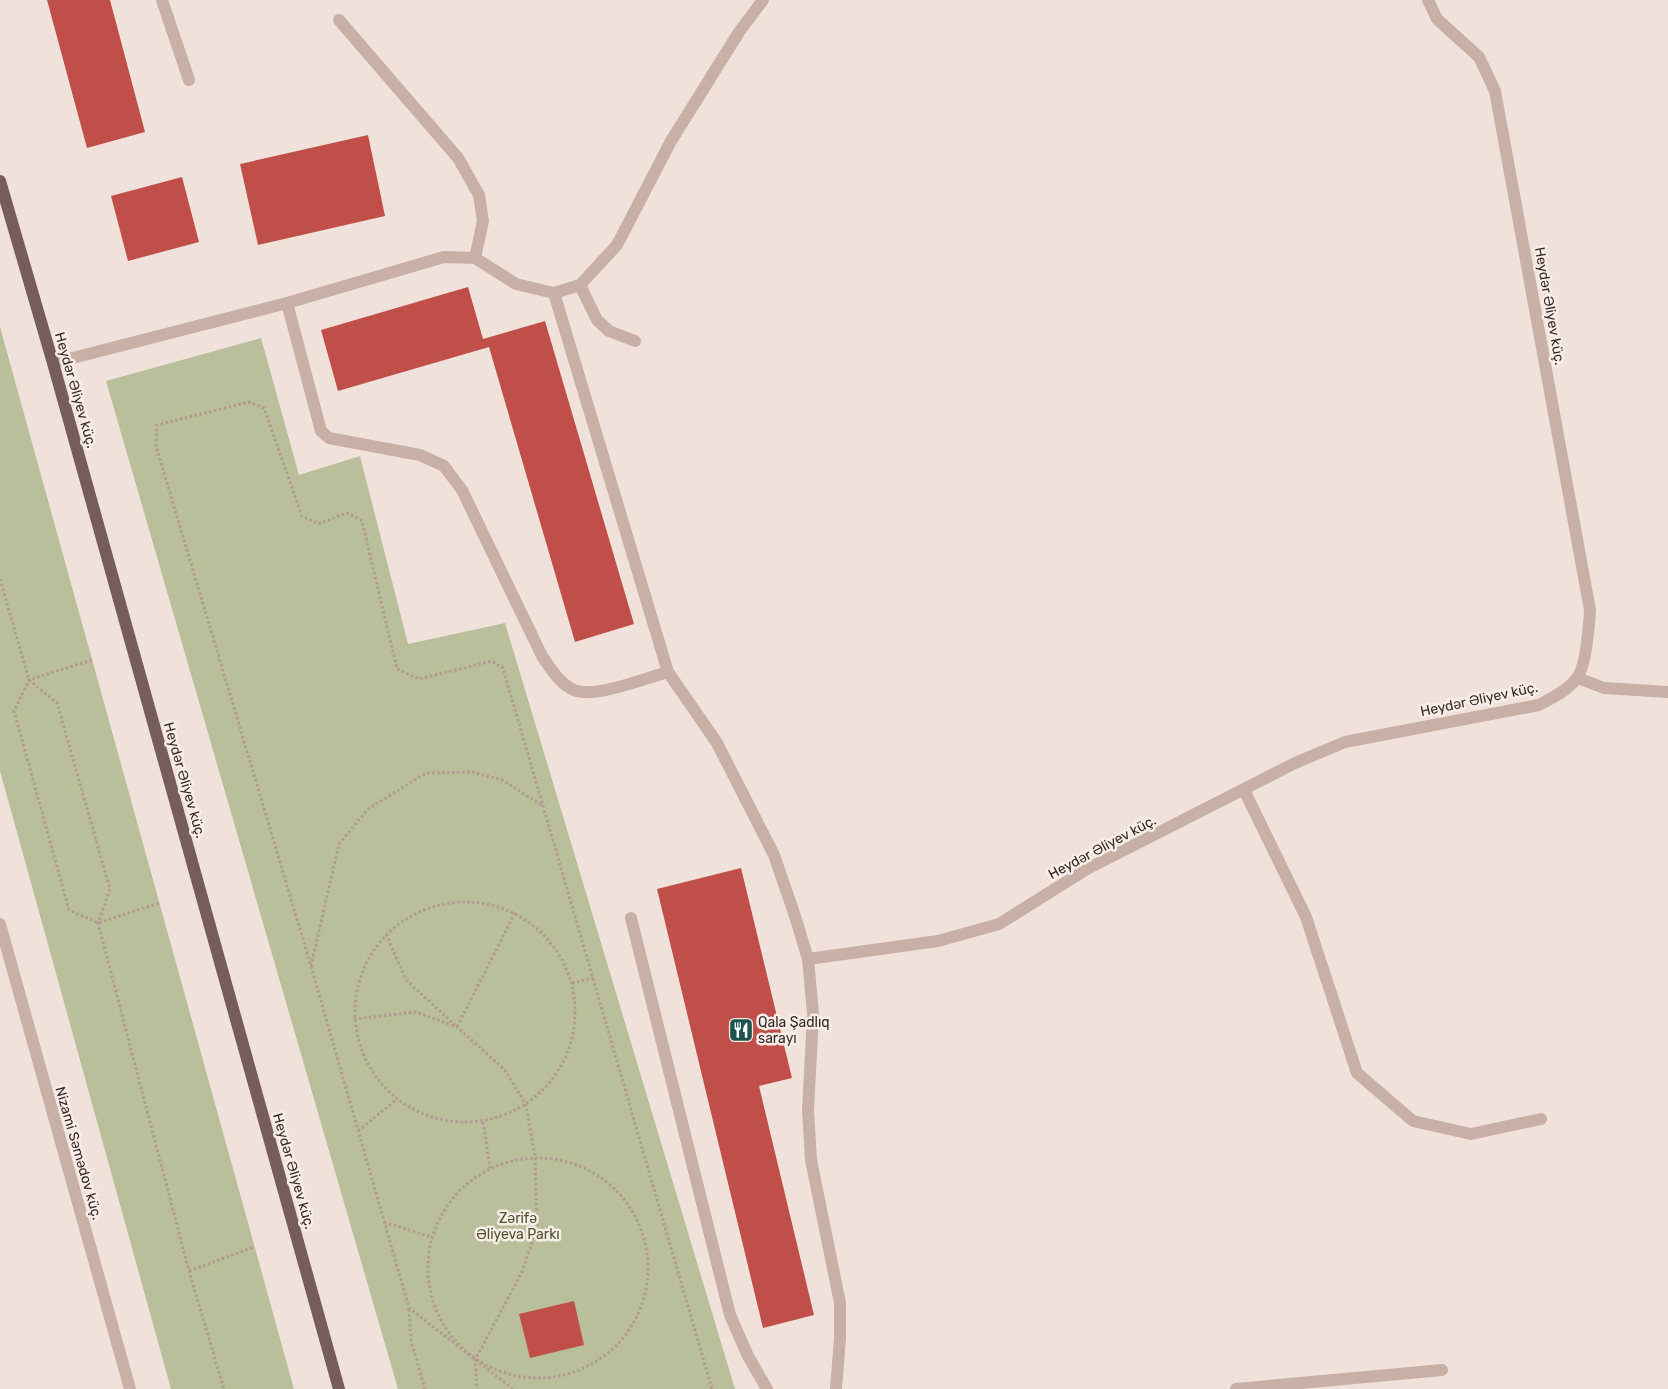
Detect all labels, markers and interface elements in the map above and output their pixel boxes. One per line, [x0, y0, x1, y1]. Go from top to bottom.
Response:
street label: Heydər Əliyev küç. [1531, 246, 1568, 367]
street label: Heydər Əliyev küç. [51, 330, 100, 450]
street label: Heydər Əliyev küç. [1419, 679, 1539, 720]
street label: Heydər Əliyev küç. [160, 720, 209, 840]
street label: Heydər Əliyev küç. [1045, 812, 1159, 883]
place label: Qala Şadlıq sarayı [758, 1014, 830, 1047]
restaurant icon: Qala Şadlıq sarayı [728, 1017, 754, 1043]
street label: Nizami Səmədov küç. [51, 1085, 106, 1222]
street label: Heydər Əliyev küç. [269, 1111, 318, 1231]
park label: Zərifə Əliyeva Parkı [476, 1210, 560, 1243]

